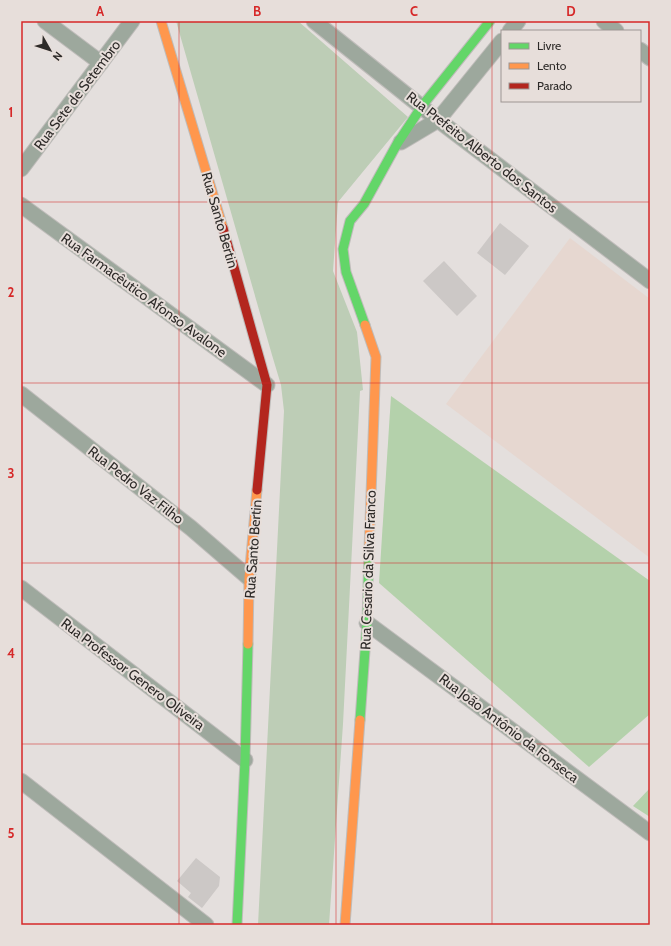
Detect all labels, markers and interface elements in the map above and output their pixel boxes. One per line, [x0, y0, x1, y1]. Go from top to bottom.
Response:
text: A [96, 3, 105, 19]
text: B [253, 3, 261, 19]
text: C [410, 3, 418, 19]
text: D [566, 3, 576, 19]
north arrow [30, 30, 70, 70]
legend [501, 30, 641, 102]
street label: Rua Sete de Setembro [30, 36, 124, 154]
text: Livre [537, 38, 561, 53]
text: N [50, 49, 66, 64]
text: Lento [537, 58, 567, 73]
text: Parado [537, 78, 573, 93]
street label: Rua Prefeito Alberto dos Santos [403, 87, 561, 217]
text: 1 [9, 104, 13, 120]
street label: Rua Santo Bertin [198, 170, 242, 270]
street label: Rua Farmacêutico Afonso Avalone [58, 229, 230, 361]
text: 2 [8, 284, 15, 300]
street label: Rua Pedro Vaz Filho [85, 442, 188, 528]
text: 3 [7, 465, 15, 481]
street label: Rua Cesario da Silva Franco [356, 489, 380, 650]
street label: Rua Santo Bertin [241, 499, 265, 599]
street label: Rua Professor Genero Oliveira [58, 614, 209, 734]
text: 4 [7, 645, 15, 661]
street label: Rua João Antônio da Fonseca [436, 670, 583, 787]
text: 5 [8, 825, 15, 841]

